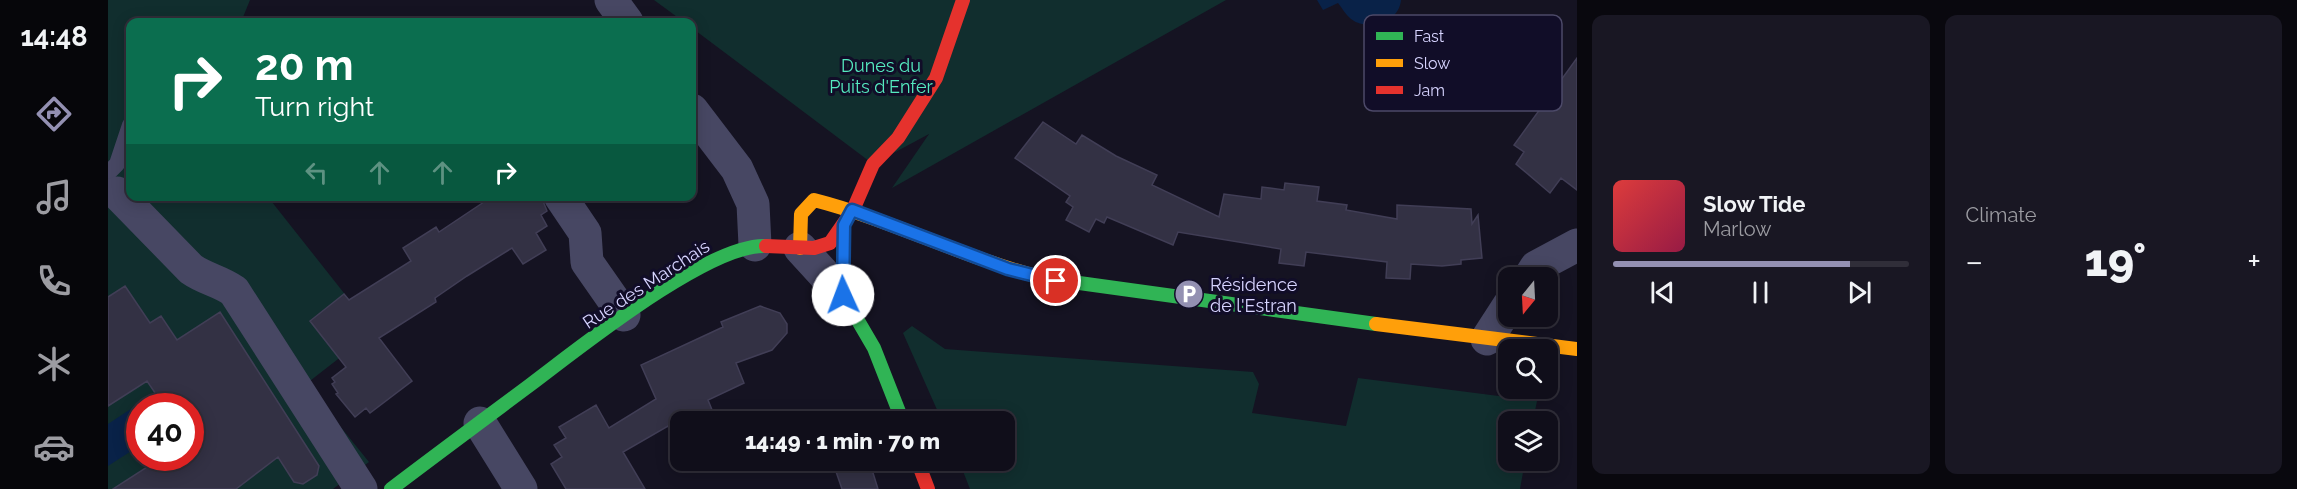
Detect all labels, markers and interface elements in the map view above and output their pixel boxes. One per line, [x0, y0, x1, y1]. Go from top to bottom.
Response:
legend [1364, 15, 1562, 111]
text: 14:48 [20, 21, 88, 52]
text: Fast [1414, 27, 1445, 46]
text: 20 m [255, 41, 354, 90]
icon: right [156, 42, 234, 120]
text: Slow [1414, 54, 1450, 73]
park label: Dunes du Puits d'Enfer [829, 55, 934, 97]
text: Jam [1414, 81, 1445, 100]
text: Turn right [255, 91, 374, 122]
icon: directions [33, 93, 75, 135]
icon: left [300, 156, 333, 189]
icon: ahead [363, 156, 396, 189]
icon: ahead [426, 156, 459, 189]
icon: right [489, 156, 522, 189]
icon: music [33, 176, 75, 218]
text: Slow Tide [1703, 191, 1805, 217]
text: Climate [1966, 203, 2037, 227]
text: Marlow [1703, 217, 1772, 241]
text: 19° [2084, 234, 2146, 287]
street label: Rue des Marchais [579, 235, 714, 333]
text: − [1966, 242, 1983, 281]
text: + [2247, 242, 2261, 281]
pin [1030, 255, 1081, 306]
icon: phone [33, 260, 75, 302]
position arrow [811, 263, 875, 327]
icon: arrive [1039, 264, 1072, 297]
north arrow [1498, 267, 1558, 327]
map controls [1498, 267, 1558, 471]
place label: Résidence de l'Estran [1210, 274, 1298, 316]
icon: previous [1646, 276, 1679, 309]
icon: pause [1744, 276, 1777, 309]
icon: next [1843, 276, 1876, 309]
parking icon: Résidence de l'Estran [1173, 278, 1205, 310]
button: search [1498, 339, 1558, 399]
icon: climate [33, 343, 75, 385]
speed limit sign: 40 [126, 393, 204, 471]
button: layers [1498, 411, 1558, 471]
icon: car [33, 426, 75, 468]
text: 14:49 · 1 min · 70 m [745, 428, 940, 454]

